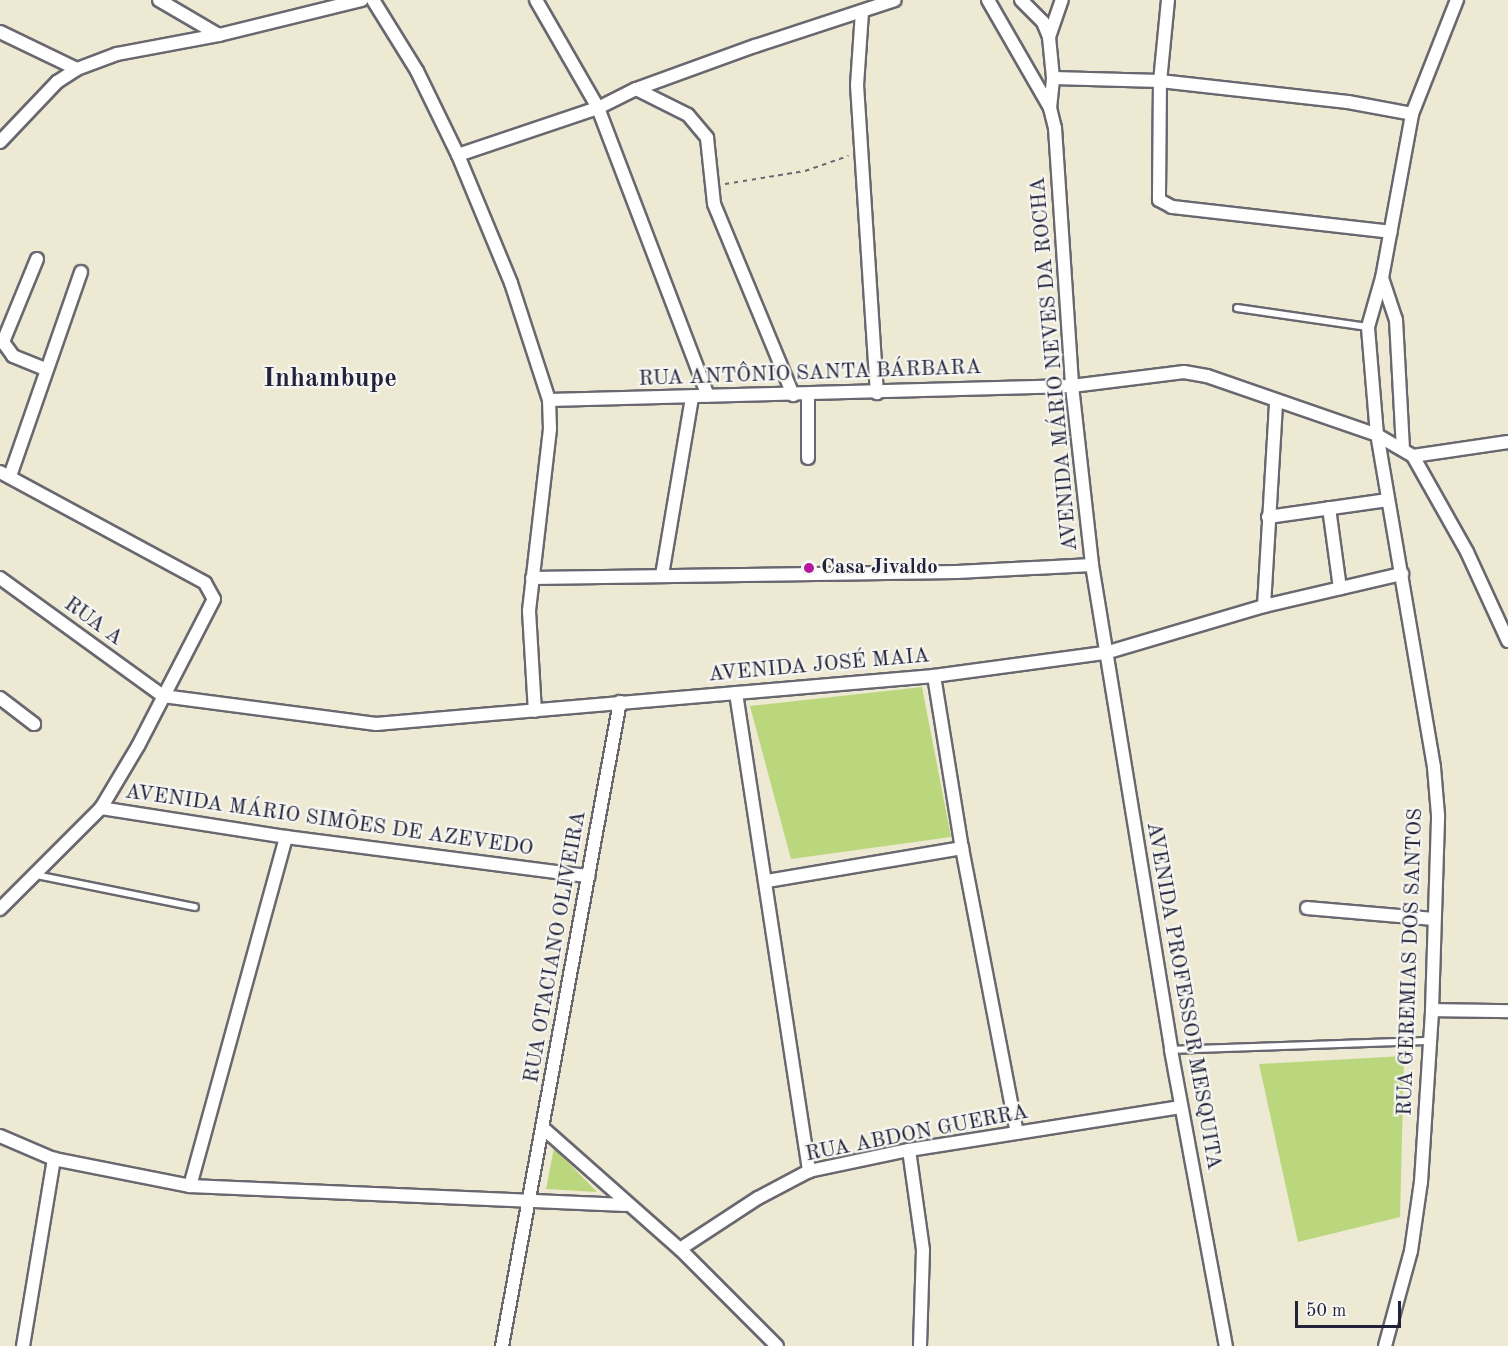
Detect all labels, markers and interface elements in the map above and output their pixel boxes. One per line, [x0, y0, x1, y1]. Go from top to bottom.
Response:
street label: AVENIDA MÁRIO NEVES DA ROCHA [1026, 176, 1084, 552]
street label: RUA ANTÔNIO SANTA BÁRBARA [638, 355, 982, 393]
district label: Inhambupe [263, 363, 397, 395]
place label: Casa Jivaldo [821, 555, 938, 581]
marker: Casa Jivaldo [802, 561, 816, 575]
street label: RUA A [59, 592, 127, 652]
street label: AVENIDA JOSÉ MAIA [707, 644, 931, 688]
street label: AVENIDA MÁRIO SIMÕES DE AZEVEDO [123, 780, 535, 862]
street label: RUA GEREMIAS DOS SANTOS [1393, 808, 1429, 1116]
street label: RUA OTACIANO OLIVEIRA [520, 809, 592, 1085]
street label: AVENIDA PROFESSOR MESQUITA [1140, 820, 1226, 1172]
street label: RUA ABDON GUERRA [804, 1100, 1030, 1168]
scale bar [1298, 1289, 1404, 1327]
text: 50 m [1306, 1302, 1346, 1320]

